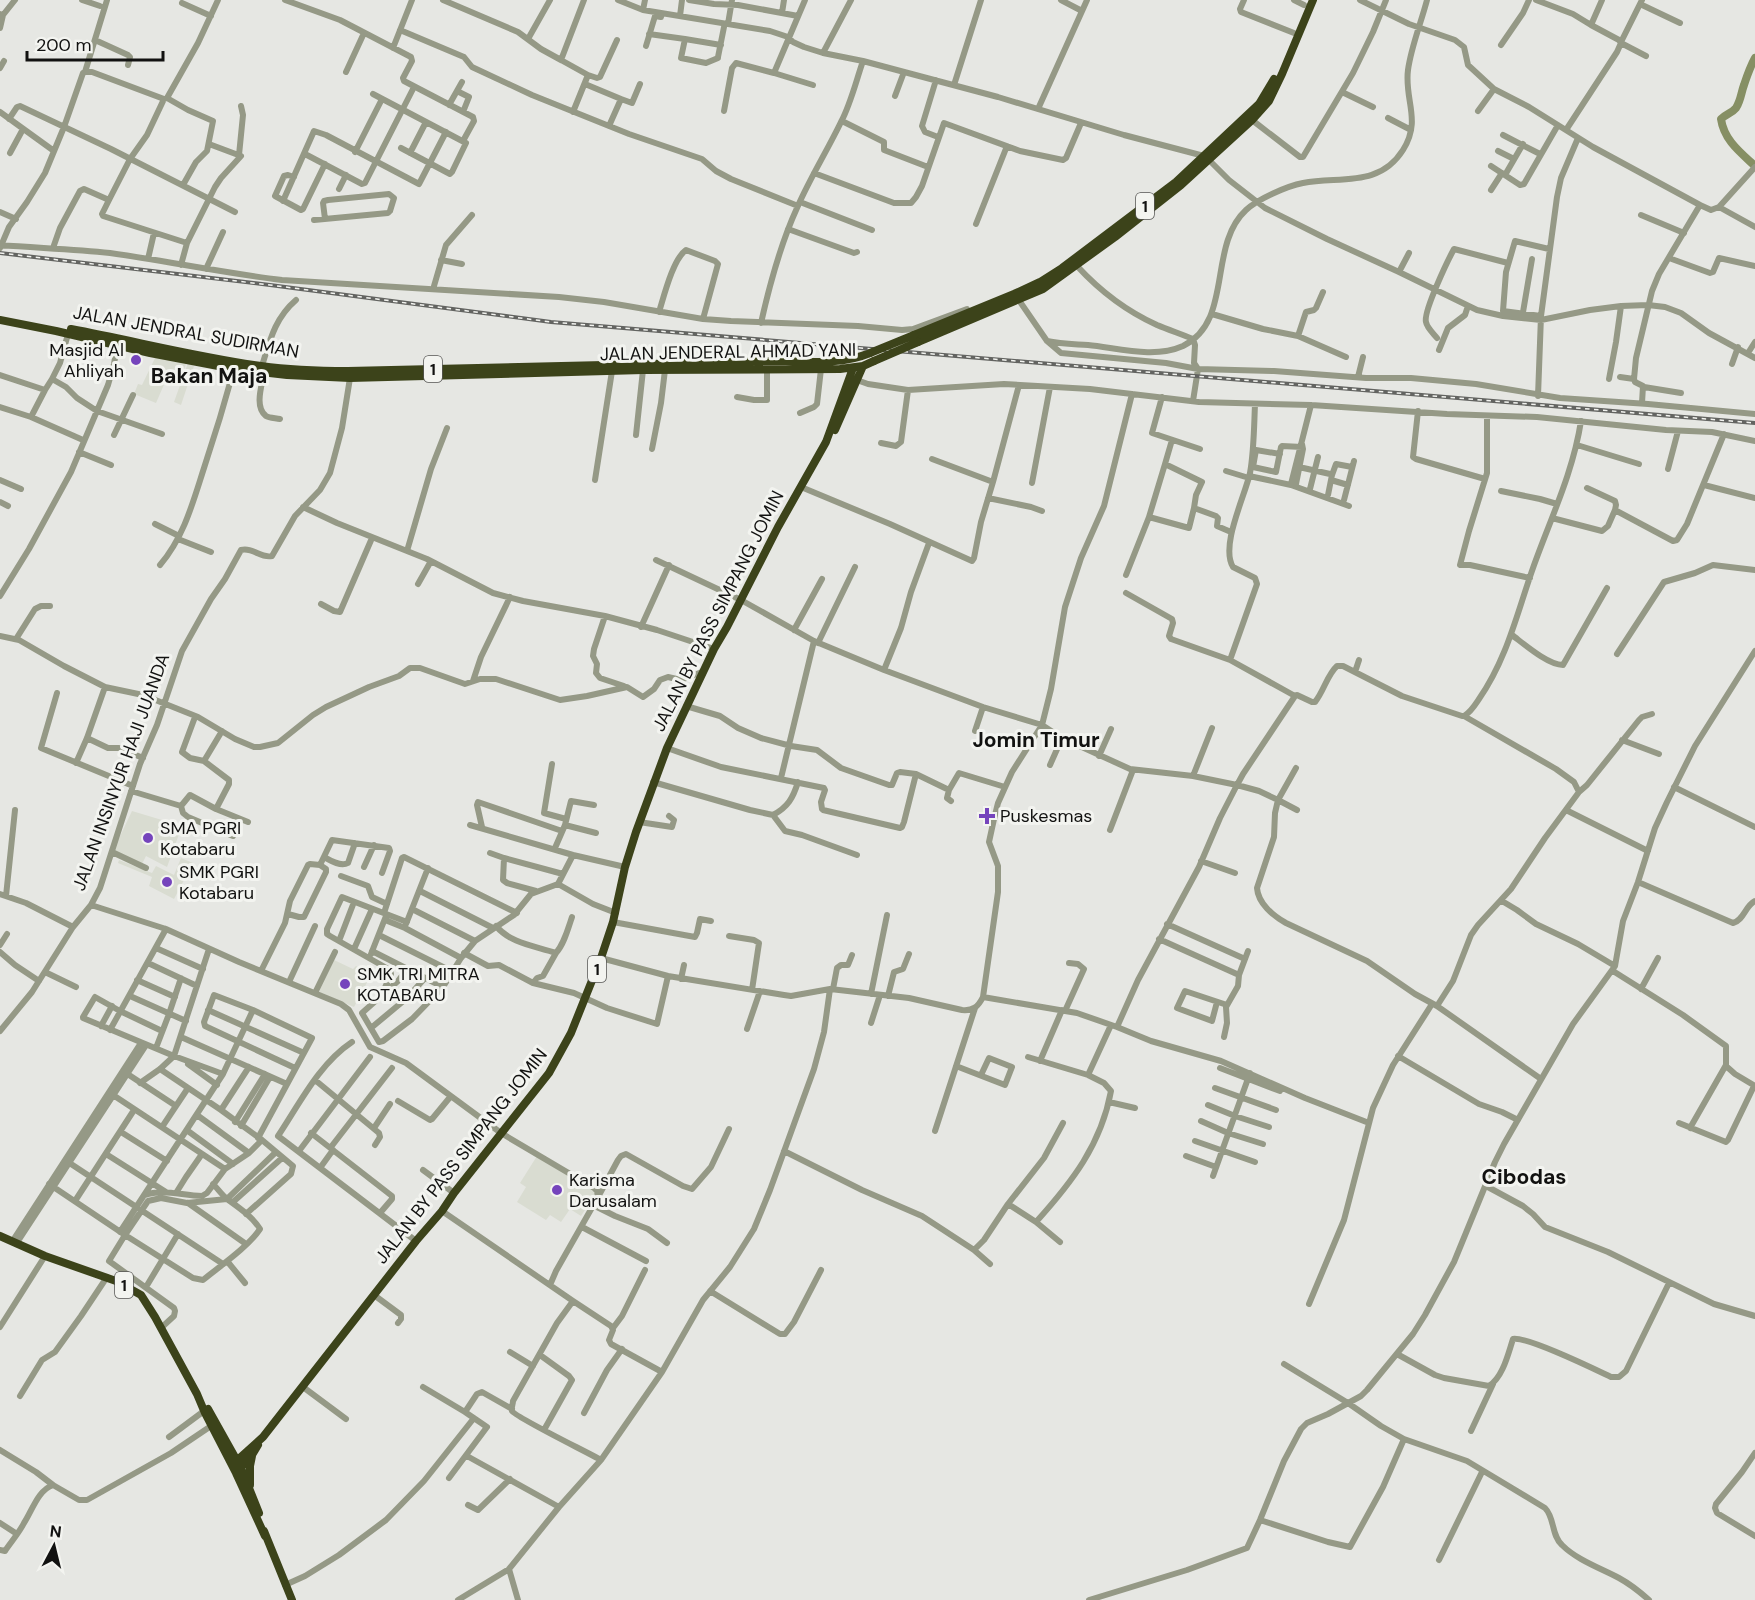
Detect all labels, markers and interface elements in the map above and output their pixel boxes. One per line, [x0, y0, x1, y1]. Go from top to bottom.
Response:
scale bar [27, 24, 164, 62]
text: 200 m [36, 33, 92, 57]
road number: 1 [1136, 193, 1154, 219]
street label: JALAN JENDRAL SUDIRMAN [71, 300, 301, 364]
place label: Masjid Al Ahliyah [49, 338, 124, 383]
street label: JALAN JENDERAL AHMAD YANI [600, 338, 856, 366]
marker: Masjid Al Ahliyah [129, 353, 143, 367]
road number: 1 [424, 356, 442, 382]
district label: Bakan Maja [151, 362, 267, 390]
street label: JALAN BY PASS SIMPANG JOMIN [647, 486, 789, 736]
street label: JALAN INSINYUR HAJI JUANDA [67, 650, 175, 894]
district label: Jomin Timur [972, 726, 1100, 754]
place label: Puskesmas [1000, 804, 1092, 828]
marker: Puskesmas [978, 807, 996, 825]
place label: SMA PGRI Kotabaru [160, 816, 241, 861]
marker: SMA PGRI Kotabaru [141, 831, 155, 845]
place label: SMK PGRI Kotabaru [179, 860, 259, 905]
marker: SMK PGRI Kotabaru [160, 875, 174, 889]
road number: 1 [588, 956, 606, 982]
place label: SMK TRI MITRA KOTABARU [357, 962, 480, 1007]
marker: SMK TRI MITRA KOTABARU [338, 977, 352, 991]
street label: JALAN BY PASS SIMPANG JOMIN [369, 1043, 553, 1269]
district label: Cibodas [1481, 1163, 1567, 1191]
place label: Karisma Darusalam [569, 1168, 657, 1213]
marker: Karisma Darusalam [550, 1183, 564, 1197]
road number: 1 [115, 1272, 133, 1298]
north arrow [24, 1516, 84, 1576]
text: N [49, 1520, 63, 1543]

